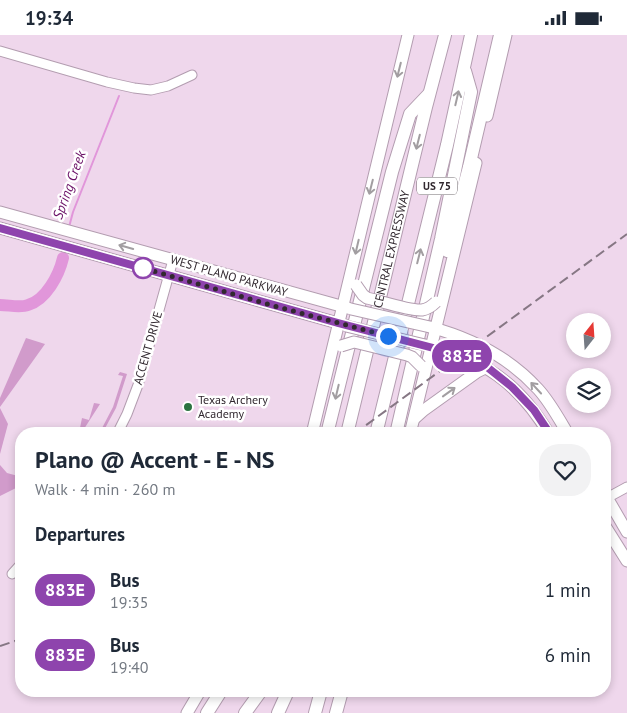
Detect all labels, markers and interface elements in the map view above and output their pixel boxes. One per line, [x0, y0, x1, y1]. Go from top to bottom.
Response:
text: 19:34 [25, 6, 73, 30]
one-way arrow [394, 62, 403, 78]
one-way arrow [453, 90, 462, 106]
one-way arrow [413, 133, 422, 149]
water label: Spring Creek [48, 148, 90, 222]
road number: US 75 [417, 177, 457, 195]
one-way arrow [366, 178, 375, 194]
street label: CENTRAL EXPRESSWAY [370, 189, 413, 309]
one-way arrow [352, 239, 361, 255]
one-way arrow [119, 241, 135, 251]
one-way arrow [415, 248, 424, 264]
street label: WEST PLANO PARKWAY [169, 252, 290, 300]
unlabelled marker [132, 257, 154, 279]
street label: ACCENT DRIVE [130, 309, 165, 386]
north arrow [566, 313, 611, 357]
map controls [566, 313, 611, 413]
your location [376, 324, 401, 349]
line badge: 883E [427, 340, 497, 372]
text: 883E [442, 344, 482, 367]
button: layers [566, 368, 611, 413]
one-way arrow [530, 381, 542, 394]
one-way arrow [332, 384, 341, 400]
one-way arrow [442, 387, 456, 397]
place label: Texas Archery Academy [198, 392, 268, 421]
marker: Texas Archery Academy [182, 401, 194, 413]
text: Plano @ Accent - E - NS [35, 444, 275, 475]
button: heart [539, 444, 591, 496]
text: Walk · 4 min · 260 m [35, 479, 175, 499]
text: Departures [35, 522, 125, 546]
text: Bus [110, 568, 140, 592]
text: 883E [45, 578, 85, 601]
text: 1 min [545, 578, 591, 602]
text: 19:35 [110, 592, 148, 612]
text: Bus [110, 633, 140, 657]
text: 883E [45, 643, 85, 666]
text: 6 min [545, 643, 591, 667]
text: 19:40 [110, 657, 148, 677]

